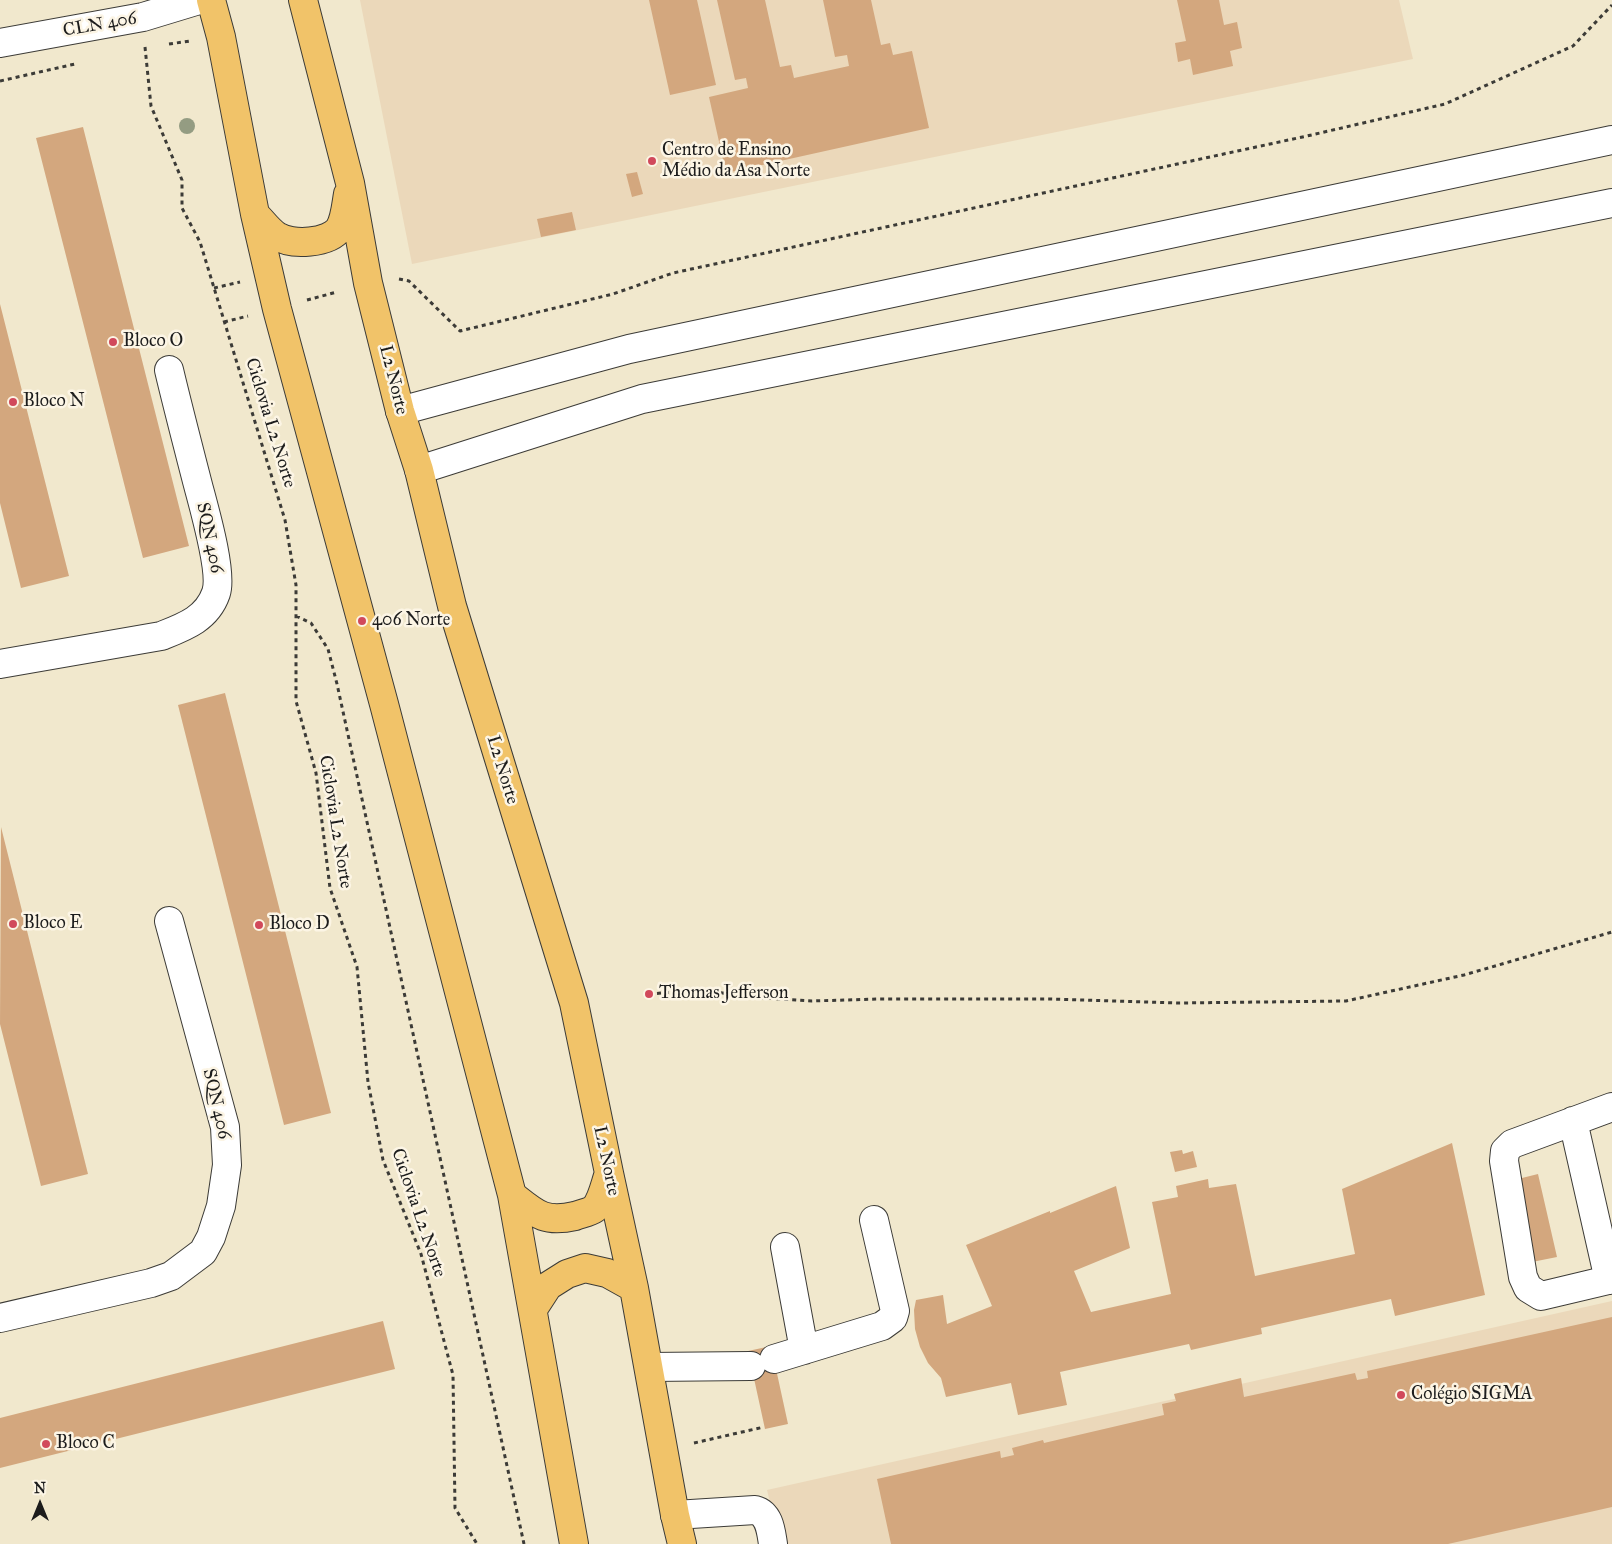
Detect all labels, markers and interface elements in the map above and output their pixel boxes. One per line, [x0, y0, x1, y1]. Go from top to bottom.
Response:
street label: CLN 406 [61, 8, 139, 42]
place label: Centro de Ensino Médio da Asa Norte [662, 140, 810, 182]
marker: Centro de Ensino Médio da Asa Norte [646, 155, 658, 167]
place label: Bloco O [123, 331, 183, 353]
marker: Bloco O [107, 336, 119, 348]
street label: L2 Norte [374, 343, 412, 417]
street label: Ciclovia L2 Norte [240, 356, 300, 490]
place label: Bloco N [23, 391, 85, 413]
marker: Bloco N [7, 396, 19, 408]
street label: SQN 406 [191, 501, 227, 575]
place label: 406 Norte [372, 610, 450, 632]
marker: 406 Norte [356, 615, 368, 627]
street label: L2 Norte [481, 733, 523, 807]
street label: Ciclovia L2 Norte [314, 754, 356, 890]
place label: Bloco E [23, 913, 82, 935]
place label: Bloco D [269, 914, 330, 936]
marker: Bloco E [7, 918, 19, 930]
marker: Bloco D [253, 919, 265, 931]
place label: Thomas Jefferson [659, 983, 789, 1005]
marker: Thomas Jefferson [643, 988, 655, 1000]
street label: SQN 406 [197, 1067, 235, 1141]
street label: L2 Norte [588, 1124, 624, 1198]
street label: Ciclovia L2 Norte [386, 1146, 450, 1280]
place label: Colégio SIGMA [1411, 1384, 1533, 1406]
marker: Colégio SIGMA [1395, 1389, 1407, 1401]
place label: Bloco C [56, 1433, 115, 1455]
marker: Bloco C [40, 1438, 52, 1450]
north arrow [15, 1479, 65, 1529]
text: N [34, 1480, 46, 1497]

